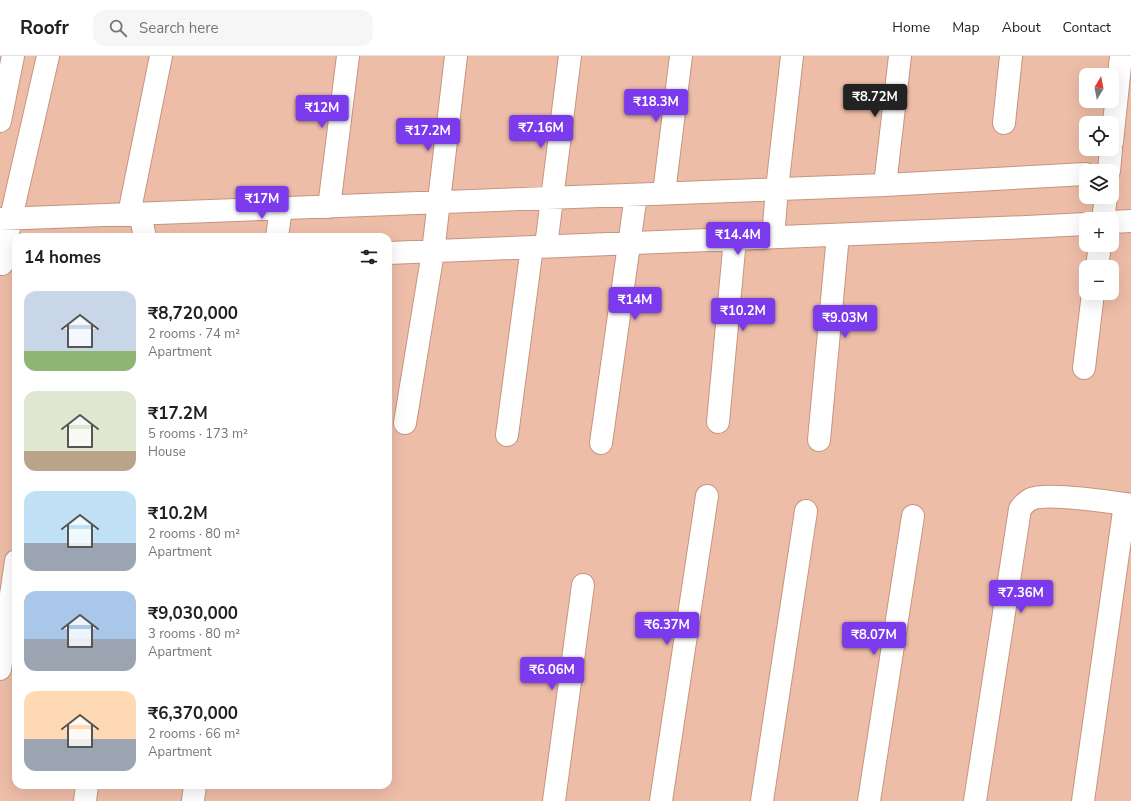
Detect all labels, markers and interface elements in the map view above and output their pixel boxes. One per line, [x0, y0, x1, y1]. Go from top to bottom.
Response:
search box [93, 10, 373, 46]
text: Roofr [20, 15, 69, 41]
icon: search [107, 17, 129, 39]
text: Search here [139, 18, 218, 38]
text: Home [892, 18, 930, 37]
text: Map [952, 18, 980, 37]
text: About [1002, 18, 1041, 37]
text: Contact [1063, 18, 1111, 37]
north arrow [1079, 68, 1119, 108]
map controls [1079, 68, 1119, 300]
pin: ₹8.72M [842, 84, 908, 118]
text: ₹8.72M [852, 88, 898, 106]
pin: ₹18.3M [623, 89, 689, 123]
text: ₹18.3M [633, 93, 679, 111]
pin: ₹12M [298, 95, 346, 129]
text: ₹12M [305, 99, 339, 117]
pin: ₹7.16M [508, 115, 574, 149]
button: locate [1079, 116, 1119, 156]
pin: ₹17.2M [395, 118, 461, 152]
text: ₹7.16M [518, 119, 564, 137]
text: ₹17.2M [405, 122, 451, 140]
button: layers [1079, 164, 1119, 204]
pin: ₹17M [238, 186, 286, 220]
text: ₹17M [245, 190, 279, 208]
button: + [1079, 212, 1119, 252]
pin: ₹14.4M [705, 222, 771, 256]
text: ₹14.4M [715, 226, 761, 244]
text: 14 homes [24, 246, 101, 269]
icon: filters [358, 246, 380, 268]
button: − [1079, 260, 1119, 300]
pin: ₹14M [611, 287, 659, 321]
text: ₹14M [618, 291, 652, 309]
pin: ₹10.2M [710, 298, 776, 332]
text: ₹8,720,000 [148, 302, 238, 325]
text: ₹10.2M [720, 302, 766, 320]
pin: ₹9.03M [812, 305, 878, 339]
icon: home [56, 307, 104, 355]
text: ₹9.03M [822, 309, 868, 327]
text: 2 rooms · 74 m² [148, 325, 240, 343]
text: Apartment [148, 343, 211, 361]
text: ₹17.2M [148, 402, 208, 425]
icon: home [56, 407, 104, 455]
text: 5 rooms · 173 m² [148, 425, 248, 443]
text: House [148, 443, 186, 461]
text: ₹10.2M [148, 502, 208, 525]
icon: home [56, 507, 104, 555]
text: 2 rooms · 80 m² [148, 525, 240, 543]
text: Apartment [148, 543, 211, 561]
pin: ₹7.36M [988, 580, 1054, 614]
text: ₹7.36M [998, 584, 1044, 602]
text: ₹9,030,000 [148, 602, 238, 625]
icon: home [56, 607, 104, 655]
pin: ₹6.37M [634, 612, 700, 646]
text: ₹6.37M [644, 616, 690, 634]
pin: ₹8.07M [841, 622, 907, 656]
text: 3 rooms · 80 m² [148, 625, 240, 643]
text: ₹8.07M [851, 626, 897, 644]
text: Apartment [148, 643, 211, 661]
pin: ₹6.06M [519, 657, 585, 691]
text: ₹6.06M [529, 661, 575, 679]
text: ₹6,370,000 [148, 702, 238, 725]
icon: home [56, 707, 104, 755]
text: 2 rooms · 66 m² [148, 725, 240, 743]
text: Apartment [148, 743, 211, 761]

